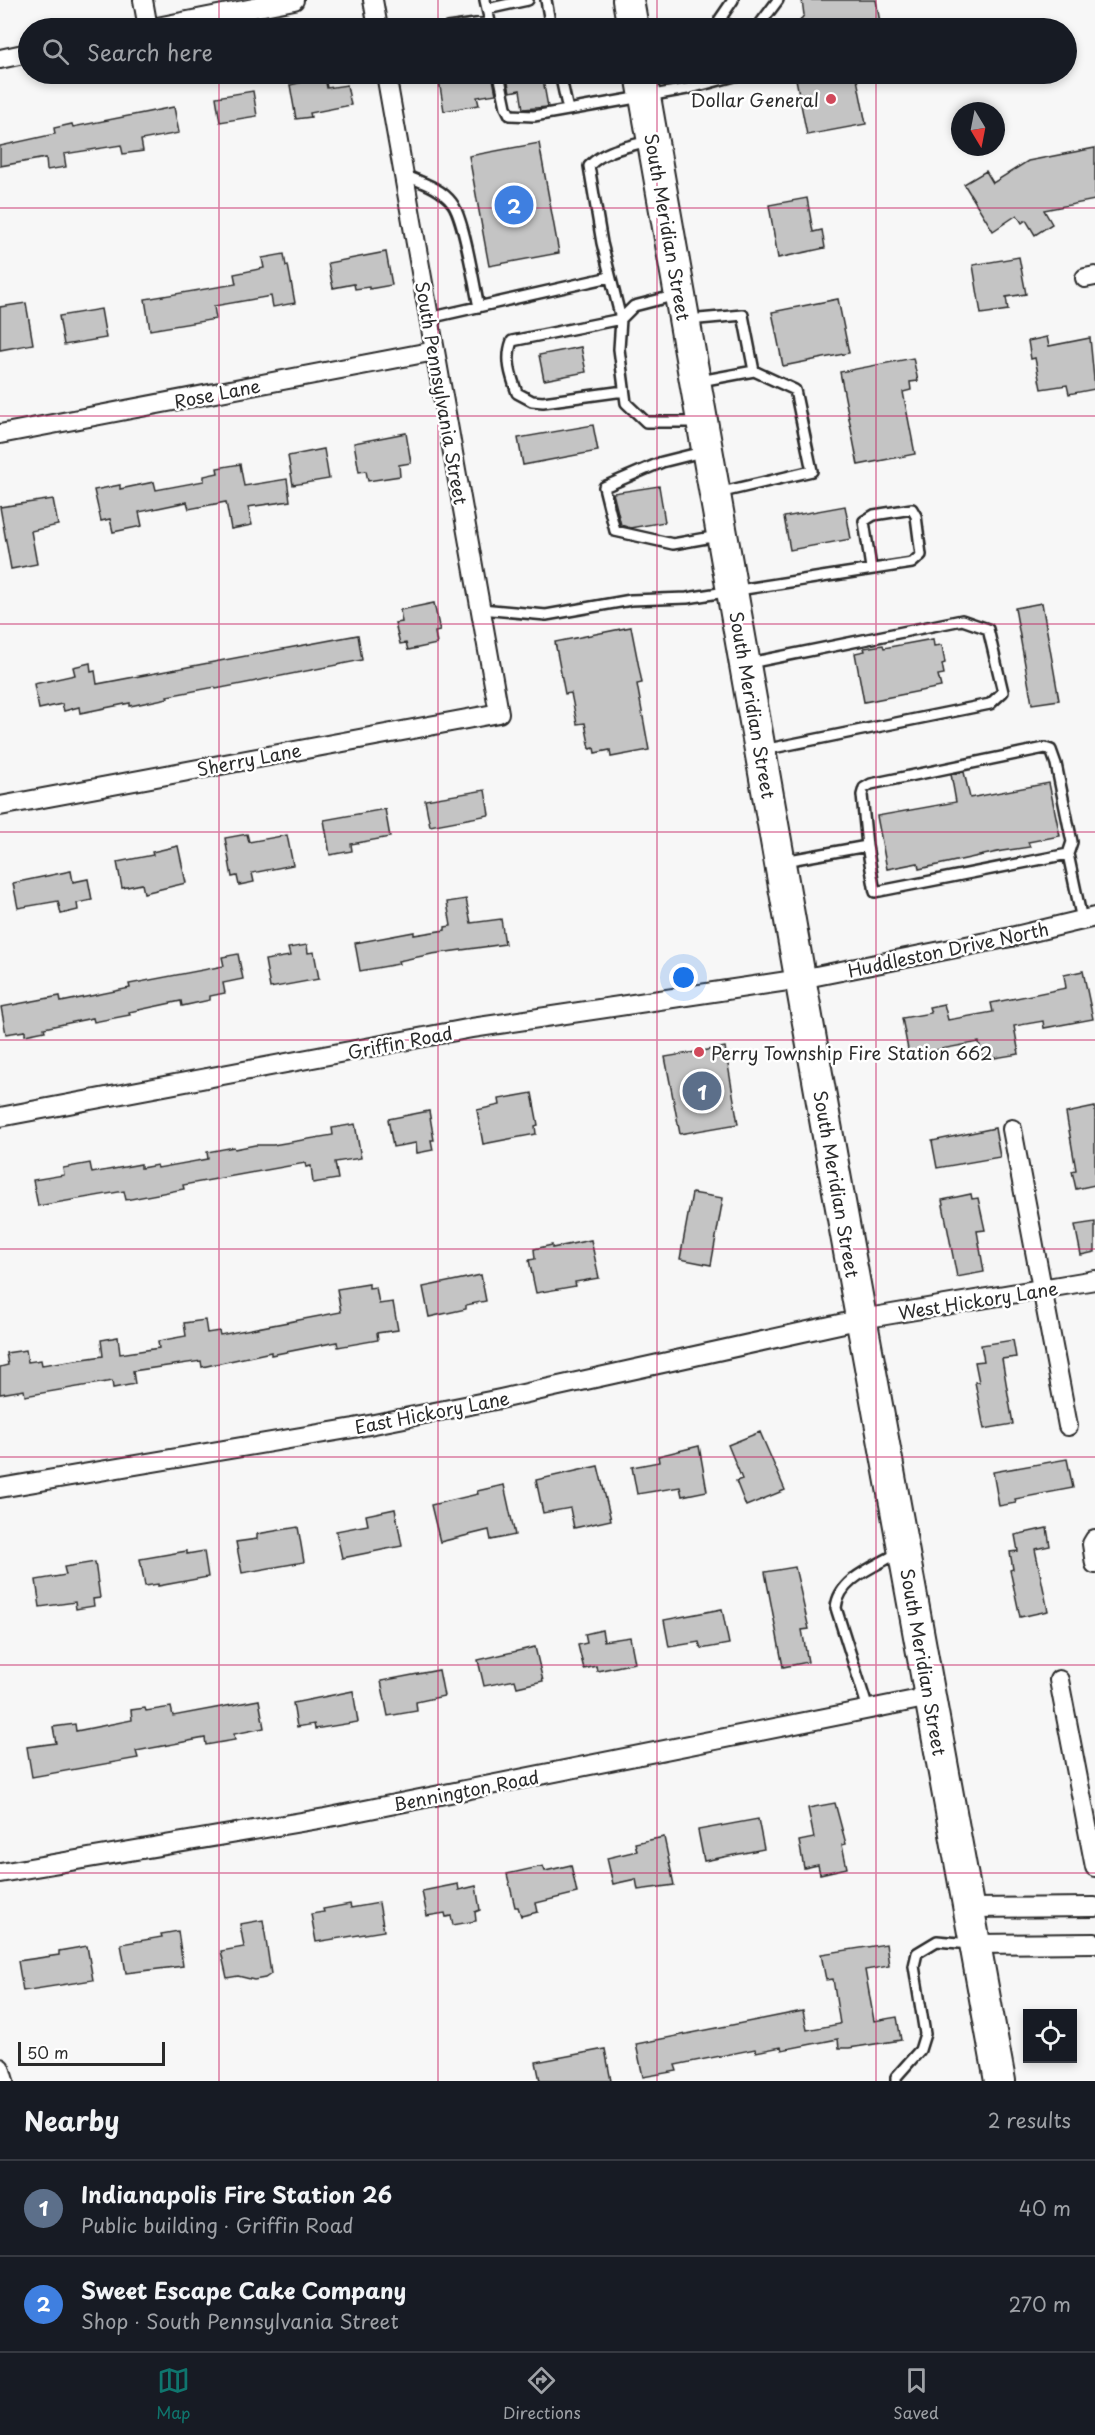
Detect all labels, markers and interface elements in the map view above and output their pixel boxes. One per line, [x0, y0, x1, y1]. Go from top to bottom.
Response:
search box [18, 18, 1077, 84]
icon: search [39, 35, 72, 68]
text: Search here [87, 35, 213, 68]
place label: Dollar General [690, 86, 819, 113]
marker: Dollar General [824, 92, 838, 106]
north arrow [951, 102, 1005, 156]
street label: South Meridian Street [638, 131, 698, 323]
pin: 2 [494, 182, 534, 228]
street label: South Pennsylvania Street [409, 279, 475, 507]
street label: Rose Lane [172, 371, 262, 415]
street label: South Meridian Street [723, 609, 783, 801]
street label: Sherry Lane [195, 736, 303, 782]
street label: Huddleston Drive North [845, 915, 1051, 983]
your location [669, 963, 698, 992]
street label: Griffin Road [345, 1019, 455, 1065]
place label: Perry Township Fire Station 662 [711, 1039, 992, 1066]
marker: Perry Township Fire Station 662 [692, 1045, 706, 1059]
pin: 1 [682, 1068, 722, 1114]
street label: South Meridian Street [807, 1088, 867, 1280]
street label: West Hickory Lane [896, 1274, 1060, 1326]
street label: East Hickory Lane [352, 1384, 512, 1440]
street label: South Meridian Street [894, 1566, 954, 1758]
street label: Bennington Road [391, 1763, 541, 1817]
map controls [1023, 2009, 1077, 2063]
button: locate [1023, 2009, 1077, 2063]
scale bar [18, 2039, 165, 2066]
text: 50 m [27, 2040, 68, 2064]
text: Nearby [24, 2101, 119, 2140]
text: 2 results [988, 2105, 1071, 2135]
text: Indianapolis Fire Station 26 [81, 2177, 392, 2210]
text: 1 [39, 2193, 48, 2223]
text: 40 m [1019, 2193, 1071, 2223]
text: Public building · Griffin Road [81, 2210, 353, 2240]
text: Sweet Escape Cake Company [81, 2273, 406, 2306]
text: 2 [36, 2289, 51, 2319]
text: 270 m [1008, 2289, 1071, 2319]
text: Shop · South Pennsylvania Street [81, 2306, 399, 2336]
tab: Map [156, 2364, 190, 2424]
tab: Directions [503, 2364, 581, 2424]
tab: Saved [893, 2364, 939, 2424]

